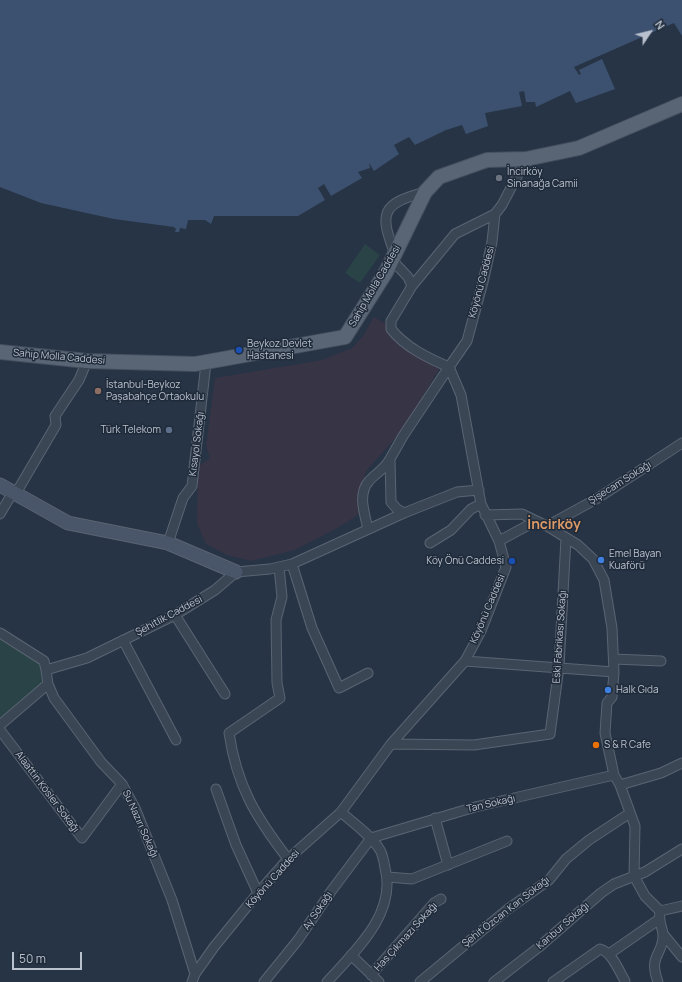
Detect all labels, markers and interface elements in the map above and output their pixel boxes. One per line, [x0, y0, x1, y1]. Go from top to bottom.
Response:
north arrow [630, 12, 670, 52]
text: N [652, 17, 669, 32]
place label: İncirköy Sinanağa Camii [507, 166, 578, 190]
marker: İncirköy Sinanağa Camii [494, 173, 504, 183]
street label: Sahip Molla Caddesi [347, 243, 403, 329]
street label: Köyönü Caddesi [467, 245, 497, 319]
place label: Beykoz Devlet Hastanesi [247, 338, 312, 362]
marker: Beykoz Devlet Hastanesi [234, 345, 244, 355]
street label: Sahip Molla Caddesi [12, 347, 106, 367]
place label: İstanbul-Beykoz Paşabahçe Ortaokulu [106, 379, 204, 402]
marker: İstanbul-Beykoz Paşabahçe Ortaokulu [93, 386, 103, 396]
street label: Kısayol Sokağı [187, 411, 207, 477]
place label: Türk Telekom [101, 424, 161, 436]
marker: Türk Telekom [164, 425, 174, 435]
street label: Şişecam Sokağı [586, 459, 654, 507]
district label: İncirköy [527, 517, 581, 533]
place label: Emel Bayan Kuaförü [609, 548, 661, 572]
place label: Köy Önü Caddesi [426, 555, 504, 567]
marker: Emel Bayan Kuaförü [596, 555, 606, 565]
marker: Köy Önü Caddesi [507, 556, 517, 566]
street label: Köyönü Caddesi [468, 573, 508, 645]
street label: Eski Fabrikası Sokağı [551, 590, 569, 684]
street label: Şehitlik Caddesi [134, 593, 204, 639]
place label: Halk Gıda [616, 684, 659, 696]
marker: Halk Gıda [603, 685, 613, 695]
place label: S & R Cafe [604, 739, 651, 751]
marker: S & R Cafe [591, 740, 601, 750]
street label: Alaattin Kösler Sokağı [12, 749, 82, 835]
street label: Su Nazırı Sokağı [120, 788, 160, 860]
street label: Tan Sokağı [465, 793, 517, 815]
street label: Köyönü Caddesi [244, 847, 302, 911]
street label: Şehit Özcan Kan Sokağı [460, 874, 552, 950]
street label: Ay Sokağı [301, 889, 335, 933]
street label: Has Çıkmazı Sokağı [372, 900, 440, 974]
street label: Kanbur Sokağı [534, 900, 592, 952]
scale bar [14, 944, 84, 970]
text: 50 m [19, 950, 46, 967]

